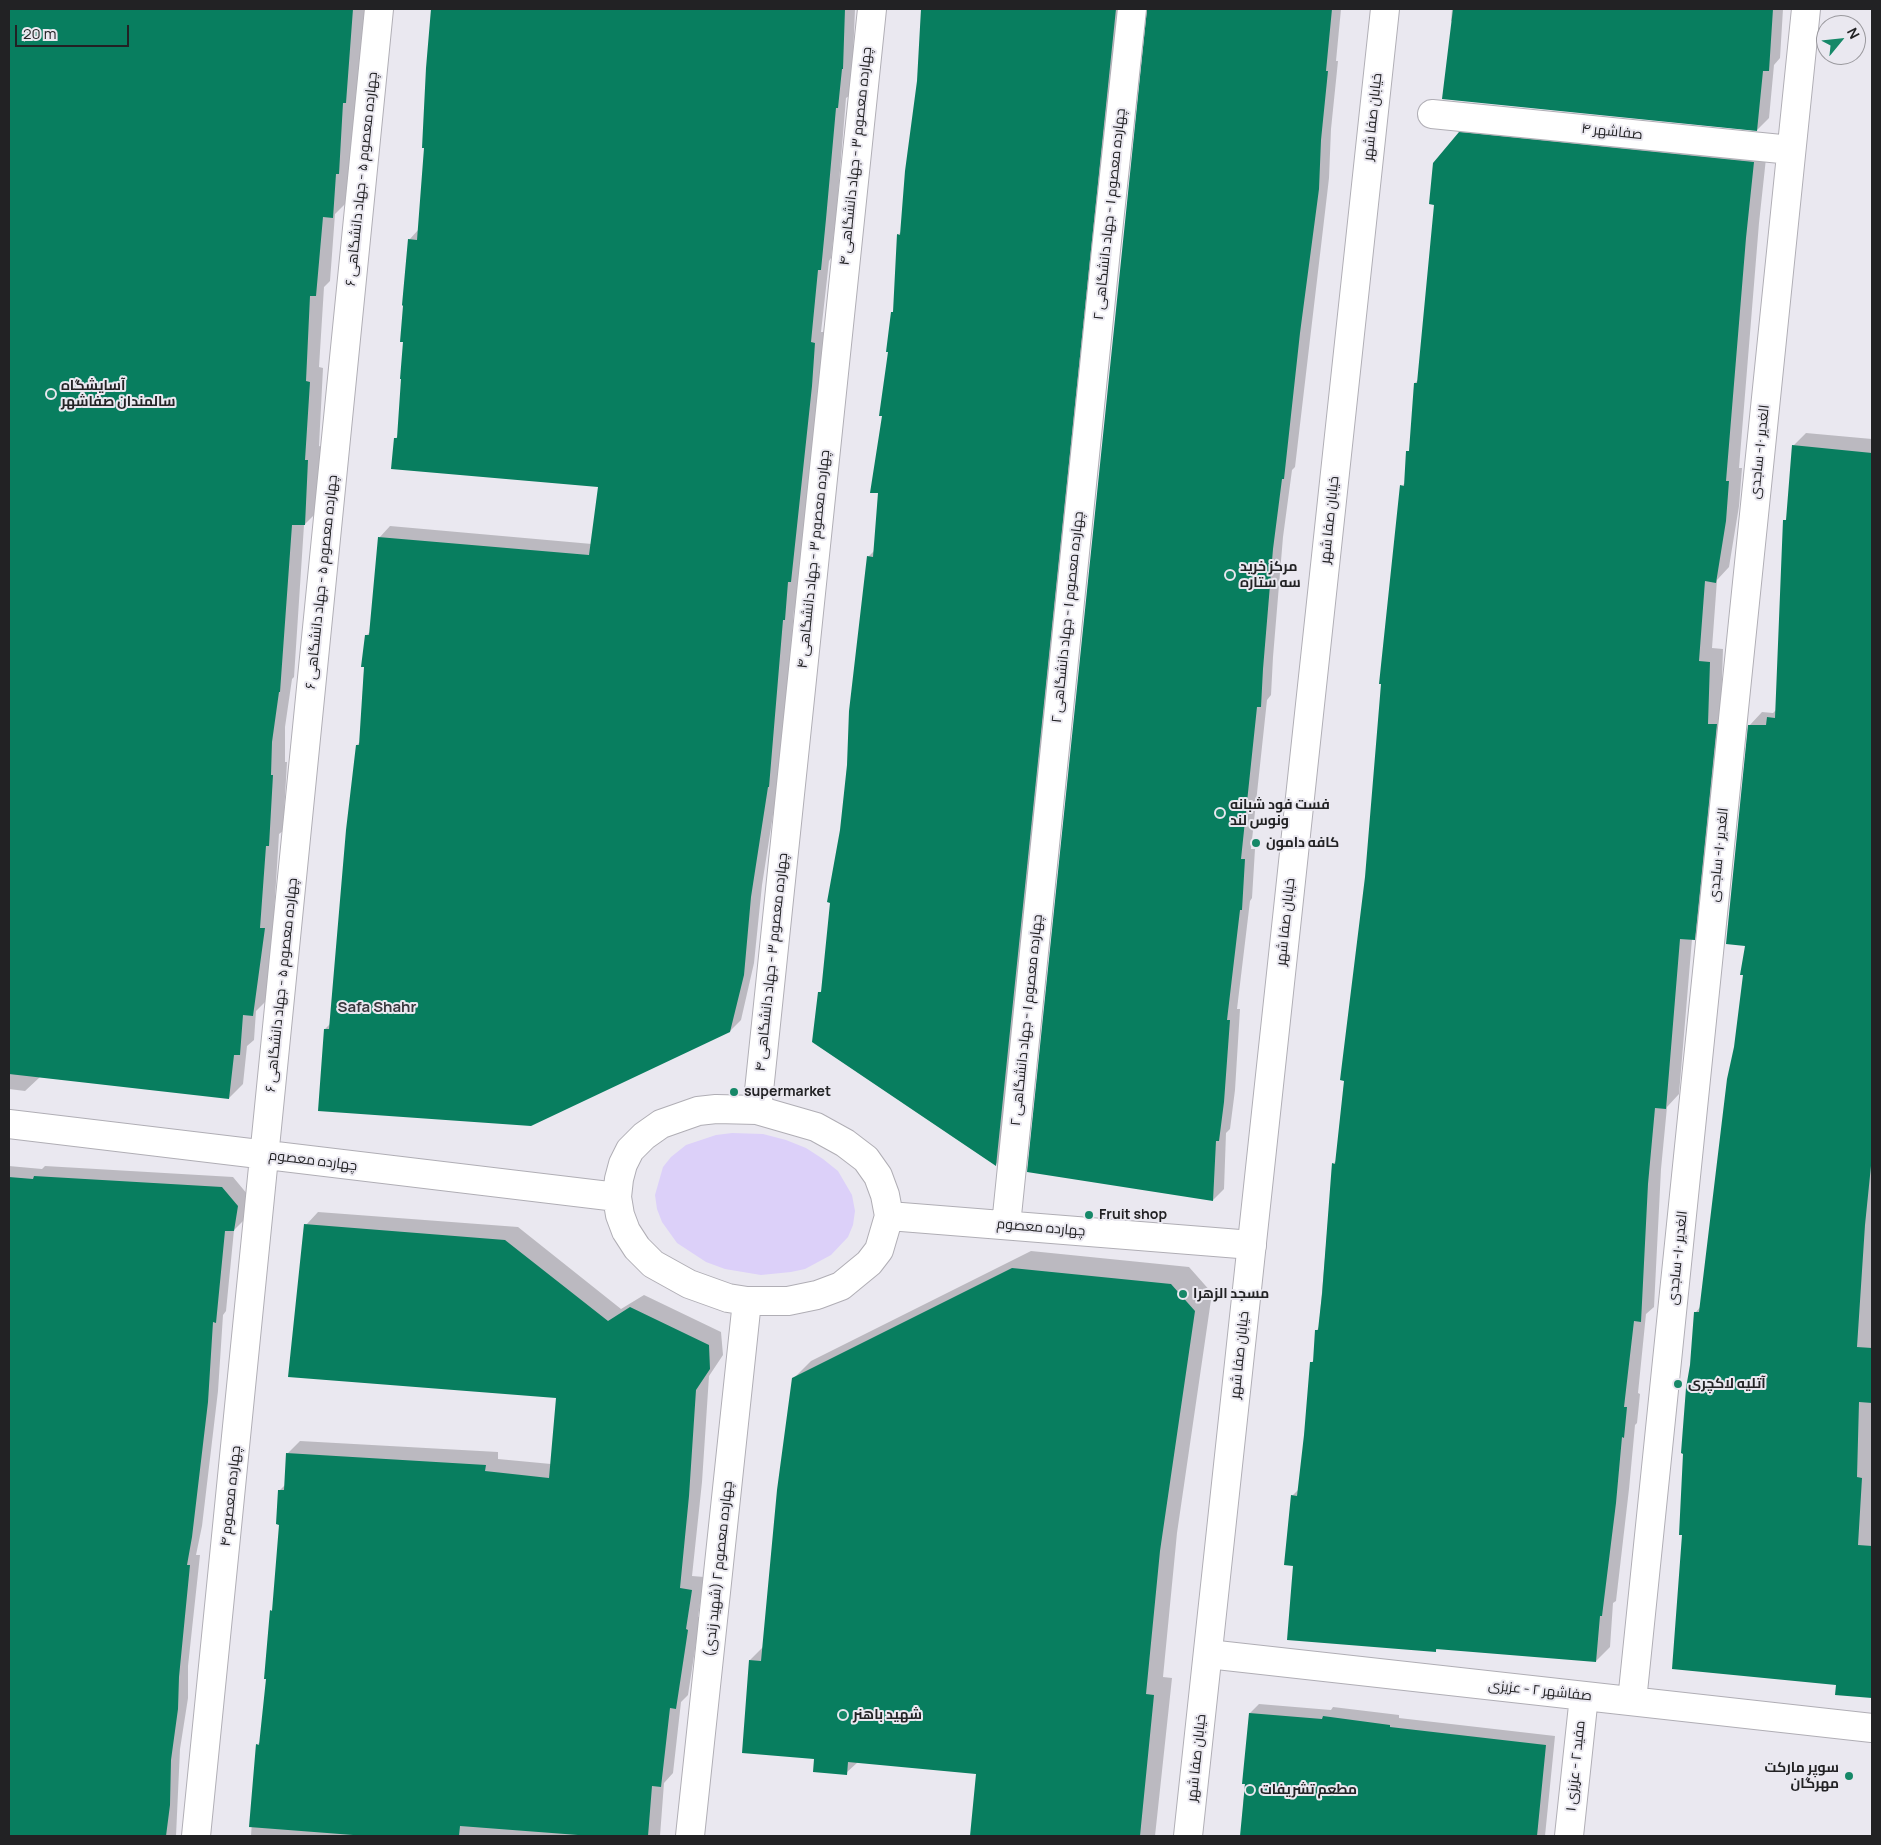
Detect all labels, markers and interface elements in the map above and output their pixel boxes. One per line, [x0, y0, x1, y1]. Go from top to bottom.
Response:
scale bar [18, 15, 131, 47]
north arrow [1816, 15, 1866, 65]
text: 20 m [23, 23, 56, 44]
text: N [1843, 24, 1865, 42]
street label: چهارده معصوم ۳ - جهاد دانشگاهی ۴ [836, 46, 876, 266]
street label: چهارده معصوم ۵ - جهاد دانشگاهی ۶ [342, 71, 382, 287]
street label: خیابان صفا شهر [1360, 72, 1386, 162]
street label: چهارده معصوم ۱ - جهاد دانشگاهی ۲ [1091, 107, 1129, 321]
street label: صفاشهر ۴ [1580, 120, 1644, 144]
place label: آسایشگاه سالمندان صفاشهر [61, 378, 175, 411]
marker: آسایشگاه سالمندان صفاشهر [45, 388, 57, 400]
street label: الغدیر ۱۰- ساجدی [1747, 404, 1773, 500]
street label: چهارده معصوم ۳ - جهاد دانشگاهی ۴ [794, 449, 834, 669]
street label: چهارده معصوم ۵ - جهاد دانشگاهی ۶ [302, 474, 342, 690]
street label: خیابان صفا شهر [1317, 475, 1343, 565]
street label: چهارده معصوم ۱ - جهاد دانشگاهی ۲ [1049, 510, 1087, 724]
place label: مرکز خرید سه ستاره [1240, 559, 1301, 592]
marker: مرکز خرید سه ستاره [1224, 569, 1236, 581]
place label: فست فود شبانه ونوس لند [1230, 797, 1330, 830]
marker: فست فود شبانه ونوس لند [1214, 807, 1226, 819]
street label: الغدیر ۱۰- ساجدی [1706, 807, 1732, 903]
place label: کافه دامون [1266, 835, 1339, 851]
marker: کافه دامون [1250, 837, 1262, 849]
street label: چهارده معصوم ۳ - جهاد دانشگاهی ۴ [752, 852, 792, 1072]
street label: چهارده معصوم ۵ - جهاد دانشگاهی ۶ [262, 877, 302, 1093]
street label: خیابان صفا شهر [1273, 877, 1299, 967]
street label: چهارده معصوم ۱ - جهاد دانشگاهی ۲ [1008, 913, 1046, 1127]
district label: Safa Shahr [338, 999, 416, 1017]
place label: supermarket [744, 1084, 831, 1100]
marker: supermarket [728, 1086, 740, 1098]
street label: چهارده معصوم [268, 1147, 358, 1175]
place label: Fruit shop [1099, 1207, 1167, 1223]
marker: Fruit shop [1083, 1209, 1095, 1221]
street label: الغدیر ۱۰- ساجدی [1665, 1210, 1691, 1306]
street label: چهارده معصوم [996, 1216, 1086, 1240]
place label: مسجد الزهرا [1193, 1286, 1269, 1302]
marker: مسجد الزهرا [1177, 1288, 1189, 1300]
street label: خیابان صفا شهر [1227, 1310, 1253, 1400]
place label: آتلیه لاکچری [1688, 1376, 1766, 1392]
marker: آتلیه لاکچری [1672, 1378, 1684, 1390]
street label: چهارده معصوم ۴ [217, 1445, 245, 1547]
street label: چهارده معصوم ۲ (شهید زندی) [701, 1480, 737, 1658]
street label: صفاشهر ۲ - عزیزی [1487, 1677, 1593, 1705]
place label: شهید باهنر [853, 1707, 922, 1723]
marker: شهید باهنر [837, 1709, 849, 1721]
street label: خیابان صفا شهر [1184, 1713, 1210, 1803]
street label: مفید ۲ - عزیزی ۱ [1563, 1720, 1589, 1812]
place label: سوپر مارکت مهرگان [1765, 1760, 1839, 1792]
marker: سوپر مارکت مهرگان [1843, 1770, 1855, 1782]
place label: مطعم تشريفات [1260, 1782, 1357, 1798]
marker: مطعم تشريفات [1244, 1784, 1256, 1796]

